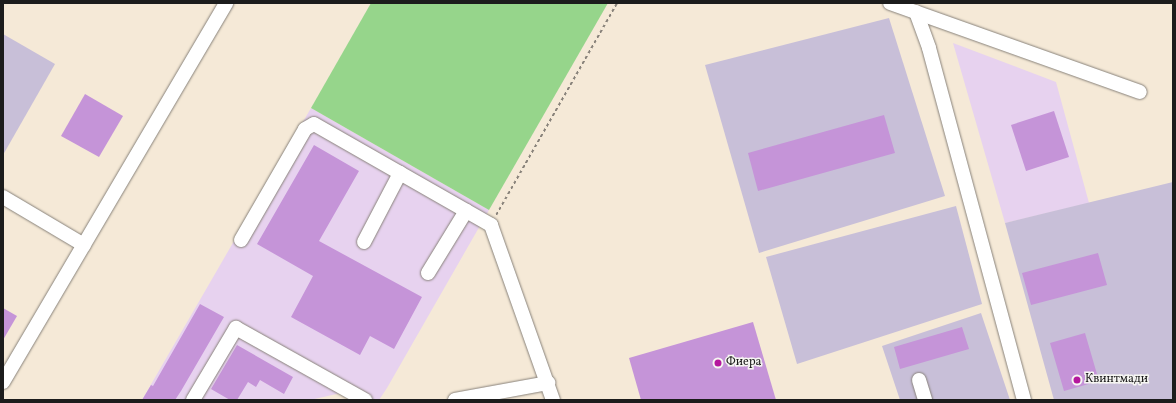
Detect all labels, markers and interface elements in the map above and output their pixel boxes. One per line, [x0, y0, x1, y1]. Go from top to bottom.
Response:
place label: Фиера [726, 356, 762, 370]
marker: Фиера [713, 358, 723, 368]
place label: Квинтмади [1085, 373, 1148, 387]
marker: Квинтмади [1072, 375, 1082, 385]

